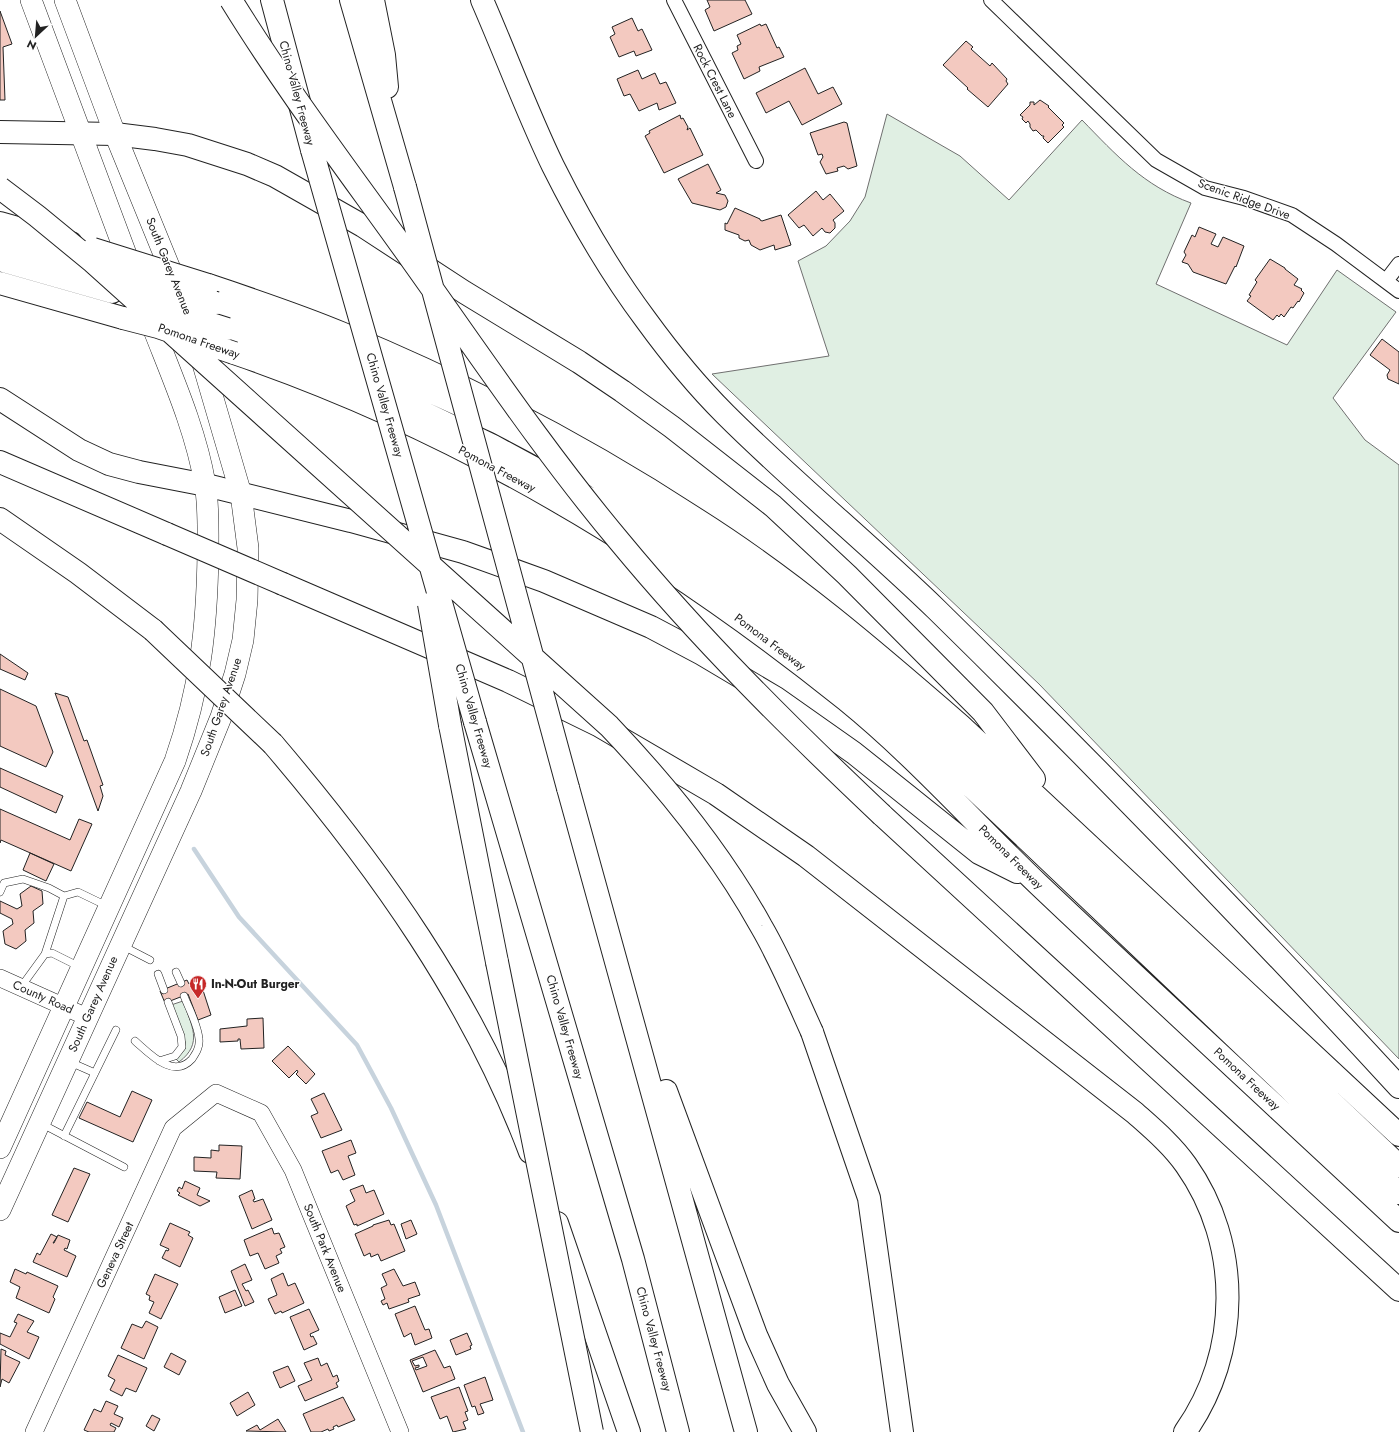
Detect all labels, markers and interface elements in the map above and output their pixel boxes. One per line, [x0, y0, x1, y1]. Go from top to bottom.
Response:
north arrow [16, 16, 56, 56]
text: N [24, 36, 39, 54]
street label: Chino Valley Freeway [274, 39, 320, 148]
street label: Rock Crest Lane [689, 41, 741, 121]
street label: Scenic Ridge Drive [1195, 174, 1293, 224]
street label: South Garey Avenue [141, 215, 197, 317]
street label: Pomona Freeway [156, 319, 243, 364]
street label: Chino Valley Freeway [361, 351, 409, 460]
street label: Pomona Freeway [455, 441, 540, 497]
street label: Pomona Freeway [730, 609, 810, 675]
street label: South Garey Avenue [196, 655, 246, 759]
street label: Chino Valley Freeway [450, 662, 498, 771]
street label: Pomona Freeway [974, 820, 1048, 894]
street label: South Garey Avenue [64, 953, 122, 1055]
street label: Chino Valley Freeway [541, 973, 589, 1082]
restaurant icon: In-N-Out Burger [188, 974, 208, 999]
place label: In-N-Out Burger [211, 975, 300, 993]
street label: County Road [10, 976, 76, 1018]
street label: Pomona Freeway [1210, 1043, 1285, 1115]
street label: South Park Avenue [299, 1201, 351, 1295]
street label: Geneva Street [92, 1219, 138, 1291]
street label: Chino Valley Freeway [631, 1285, 677, 1394]

